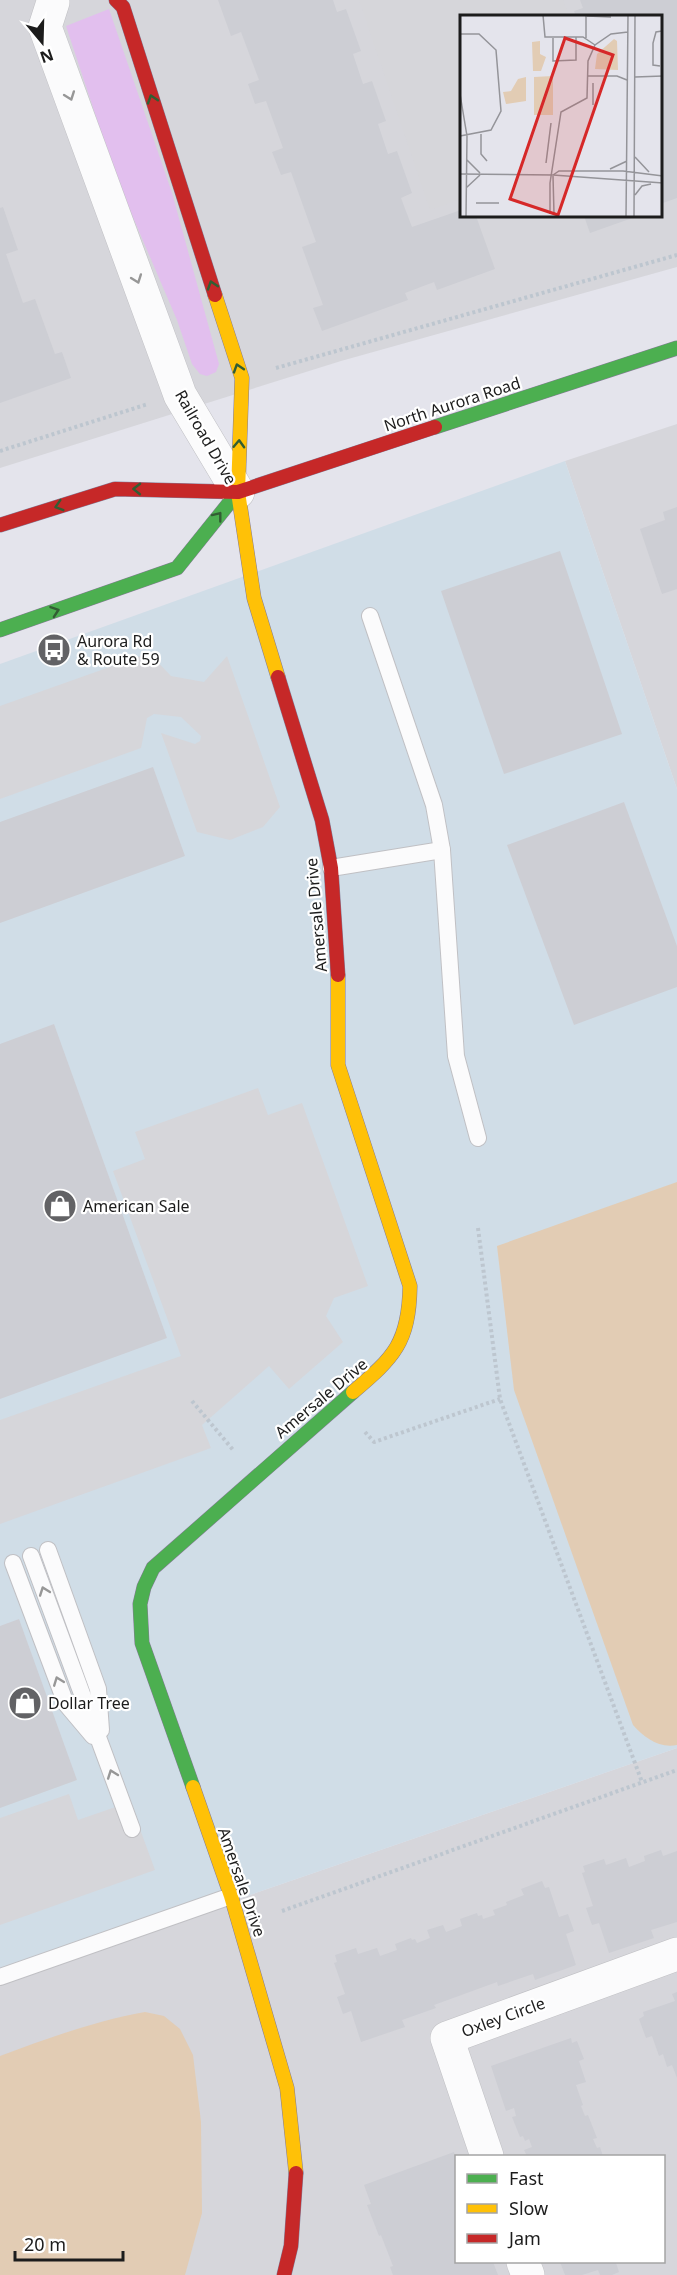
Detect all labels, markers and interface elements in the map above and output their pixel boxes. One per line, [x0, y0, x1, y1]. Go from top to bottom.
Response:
north arrow [12, 12, 72, 72]
inset map [460, 15, 662, 218]
text: N [37, 44, 57, 69]
one-way arrow [63, 90, 75, 101]
one-way arrow [147, 94, 160, 105]
one-way arrow [130, 274, 143, 284]
one-way arrow [207, 280, 219, 291]
one-way arrow [233, 363, 245, 374]
street label: North Aurora Road [381, 372, 523, 436]
street label: Railroad Drive [170, 386, 242, 488]
one-way arrow [233, 439, 246, 448]
one-way arrow [133, 483, 142, 495]
one-way arrow [54, 499, 65, 511]
one-way arrow [211, 512, 222, 523]
one-way arrow [49, 605, 60, 618]
place label: Aurora Rd & Route 59 [77, 630, 160, 670]
bus stop icon: Aurora Rd & Route 59 [36, 632, 72, 668]
street label: Amersale Drive [300, 857, 332, 973]
shop icon: American Sale [42, 1188, 78, 1224]
place label: American Sale [83, 1195, 190, 1217]
street label: Amersale Drive [270, 1353, 372, 1443]
one-way arrow [39, 1586, 52, 1597]
one-way arrow [52, 1676, 65, 1687]
shop icon: Dollar Tree [7, 1685, 43, 1721]
place label: Dollar Tree [48, 1692, 130, 1714]
one-way arrow [106, 1769, 119, 1780]
street label: Amersale Drive [213, 1824, 271, 1940]
street label: Oxley Circle [458, 1992, 548, 2042]
legend [455, 2155, 665, 2263]
text: Fast [509, 2166, 544, 2190]
text: Slow [509, 2196, 548, 2220]
scale bar [15, 2224, 123, 2262]
text: Jam [507, 2226, 541, 2250]
text: 20 m [24, 2232, 66, 2256]

